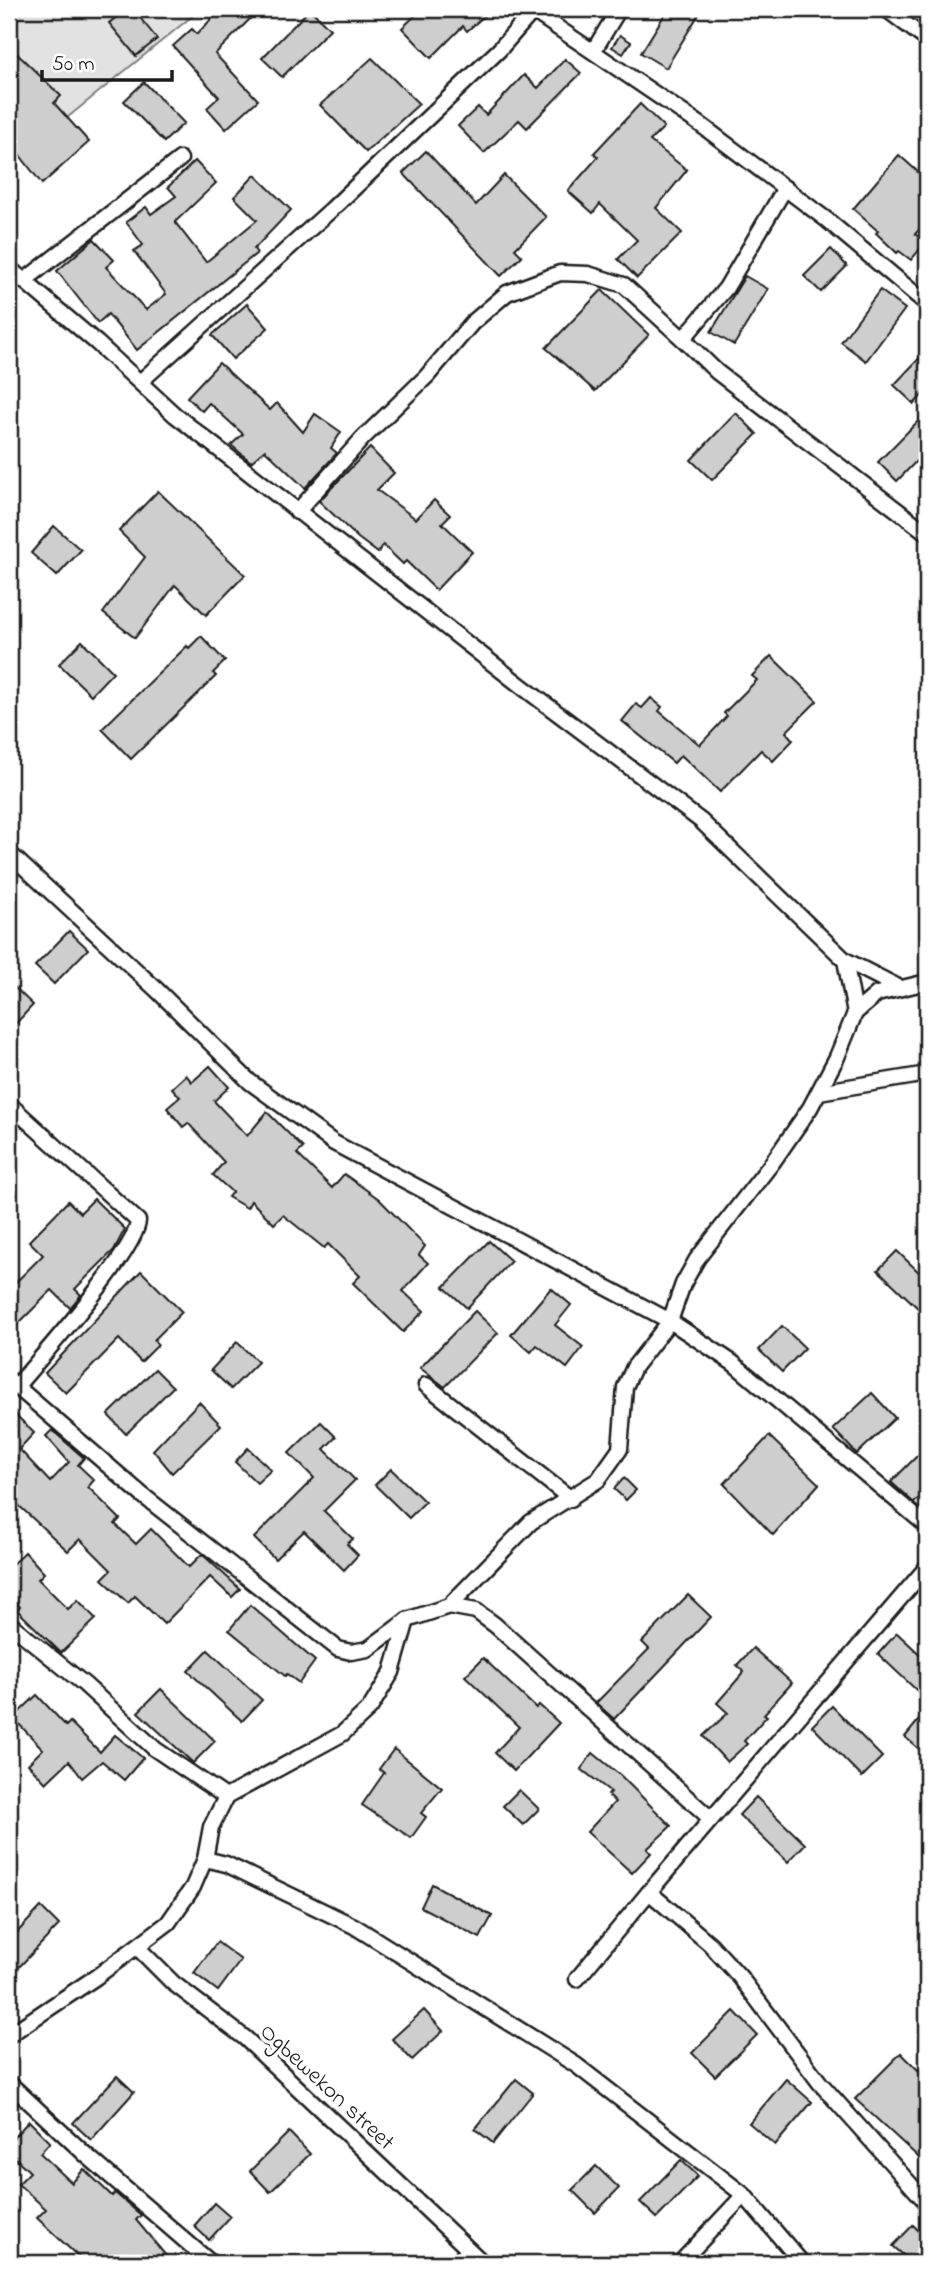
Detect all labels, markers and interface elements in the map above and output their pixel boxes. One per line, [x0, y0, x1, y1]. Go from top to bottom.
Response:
scale bar [42, 38, 172, 82]
text: 50 m [52, 50, 95, 80]
street label: Ogbewekon street [251, 2016, 402, 2160]

